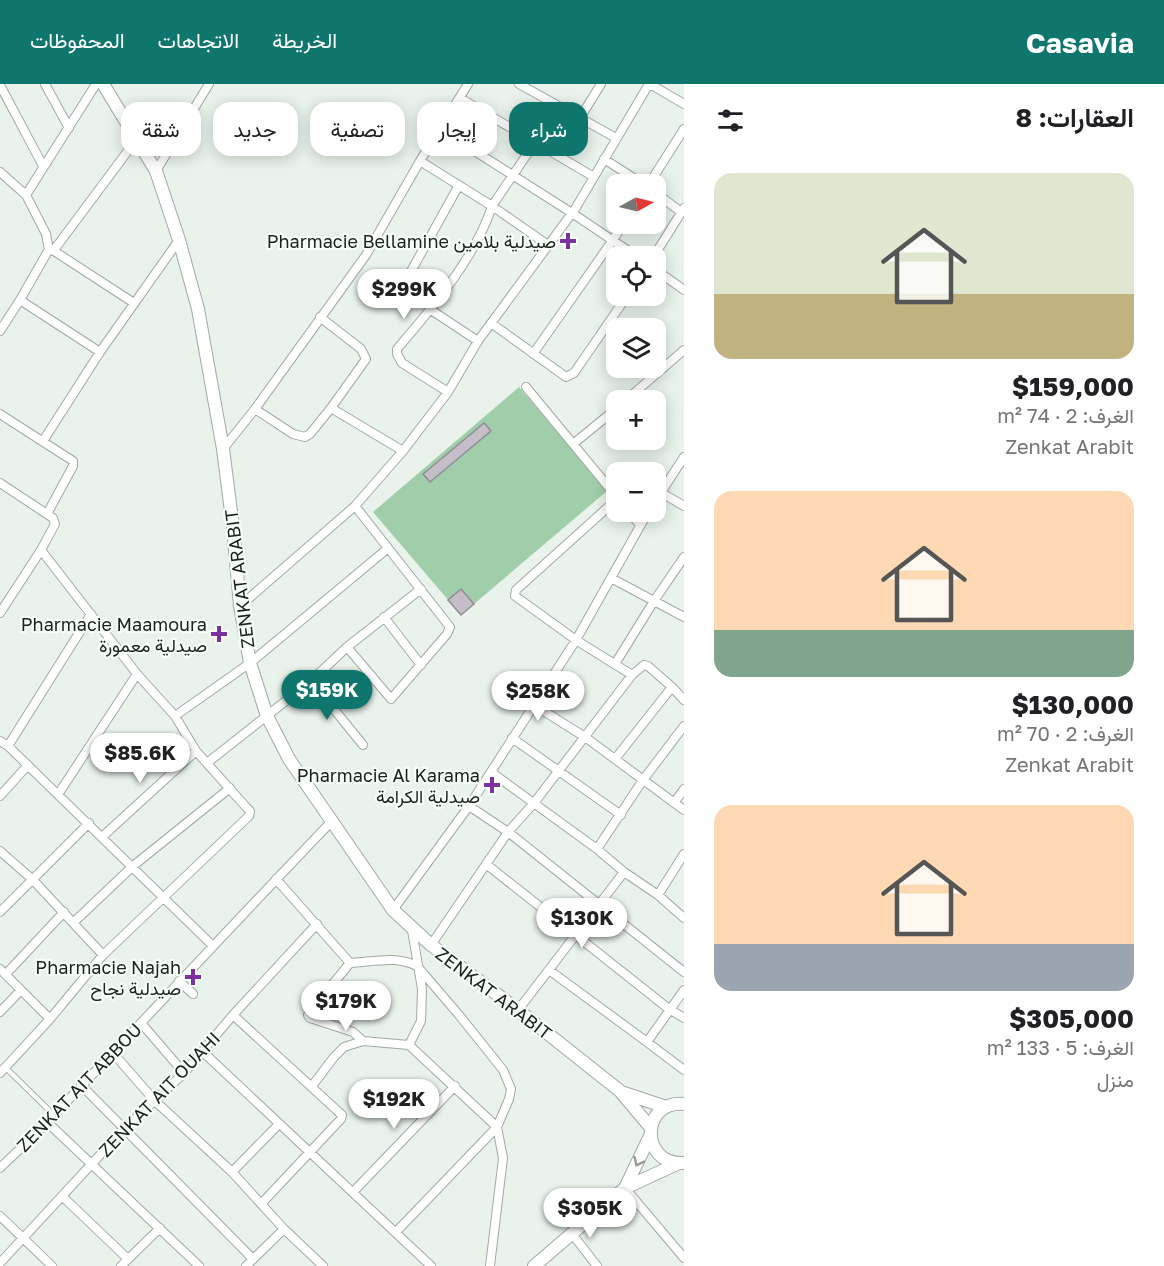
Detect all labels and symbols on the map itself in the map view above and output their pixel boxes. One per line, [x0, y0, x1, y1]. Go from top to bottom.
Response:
north arrow [606, 174, 666, 234]
place label: Pharmacie Bellamine صيدلية بلامين [267, 230, 556, 253]
marker: Pharmacie Bellamine صيدلية بلامين [561, 234, 575, 248]
pin: $299K [362, 269, 446, 320]
street label: ZENKAT ARABIT [220, 508, 258, 650]
place label: Pharmacie Maamoura صيدلية معمورة [21, 613, 207, 657]
marker: Pharmacie Maamoura صيدلية معمورة [212, 627, 226, 641]
pin: $159K [285, 670, 369, 721]
pin: $258K [496, 671, 580, 722]
pin: $85.6K [91, 733, 189, 784]
place label: Pharmacie Al Karama صيدلية الكرامة [297, 764, 480, 808]
marker: Pharmacie Al Karama صيدلية الكرامة [485, 778, 499, 792]
pin: $130K [540, 898, 624, 949]
street label: ZENKAT ARABIT [432, 942, 556, 1044]
place label: Pharmacie Najah صيدلية نجاح [35, 956, 181, 1001]
marker: Pharmacie Najah صيدلية نجاح [186, 970, 200, 984]
pin: $179K [304, 981, 388, 1032]
street label: ZENKAT AIT ABBOU [12, 1018, 146, 1156]
street label: ZENKAT AIT OUAHI [94, 1027, 224, 1161]
pin: $192K [352, 1079, 436, 1130]
one-way arrow [633, 1156, 645, 1167]
pin: $305K [548, 1188, 632, 1239]

